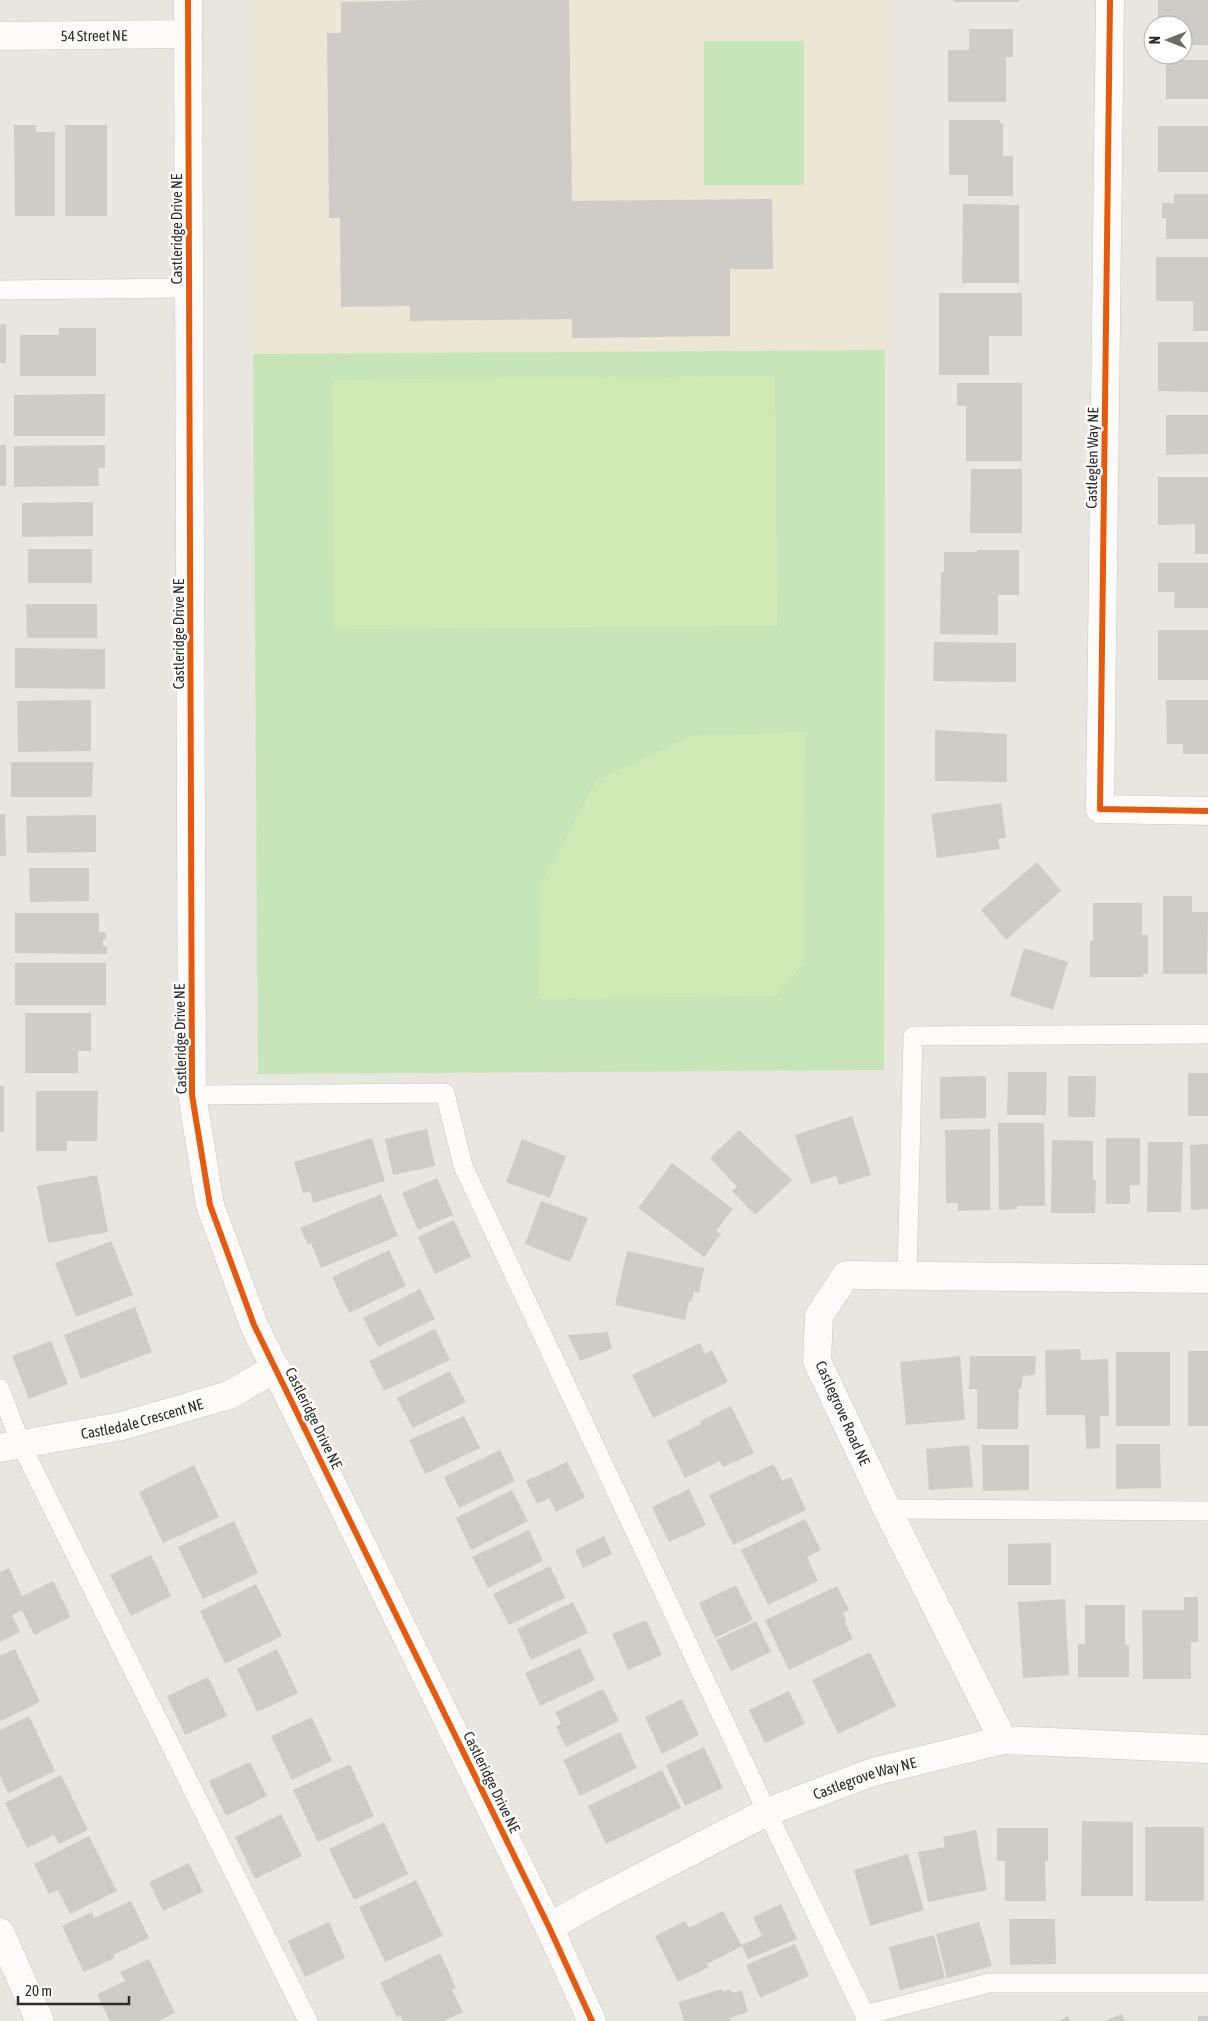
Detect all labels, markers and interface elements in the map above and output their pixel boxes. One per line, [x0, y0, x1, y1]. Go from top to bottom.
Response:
north arrow [1143, 15, 1193, 65]
street label: 54 Street NE [61, 26, 128, 44]
text: N [1147, 36, 1163, 44]
street label: Castleridge Drive NE [168, 173, 185, 284]
street label: Castleglen Way NE [1083, 407, 1101, 509]
street label: Castleridge Drive NE [170, 578, 187, 689]
street label: Castleridge Drive NE [171, 983, 189, 1094]
street label: Castlegrove Road NE [812, 1358, 874, 1468]
street label: Castleridge Drive NE [282, 1365, 346, 1472]
street label: Castledale Crescent NE [79, 1394, 205, 1442]
street label: Castleridge Drive NE [460, 1729, 524, 1836]
street label: Castlegrove Way NE [810, 1753, 918, 1802]
scale bar [18, 1974, 129, 2006]
text: 20 m [25, 1982, 52, 1999]

